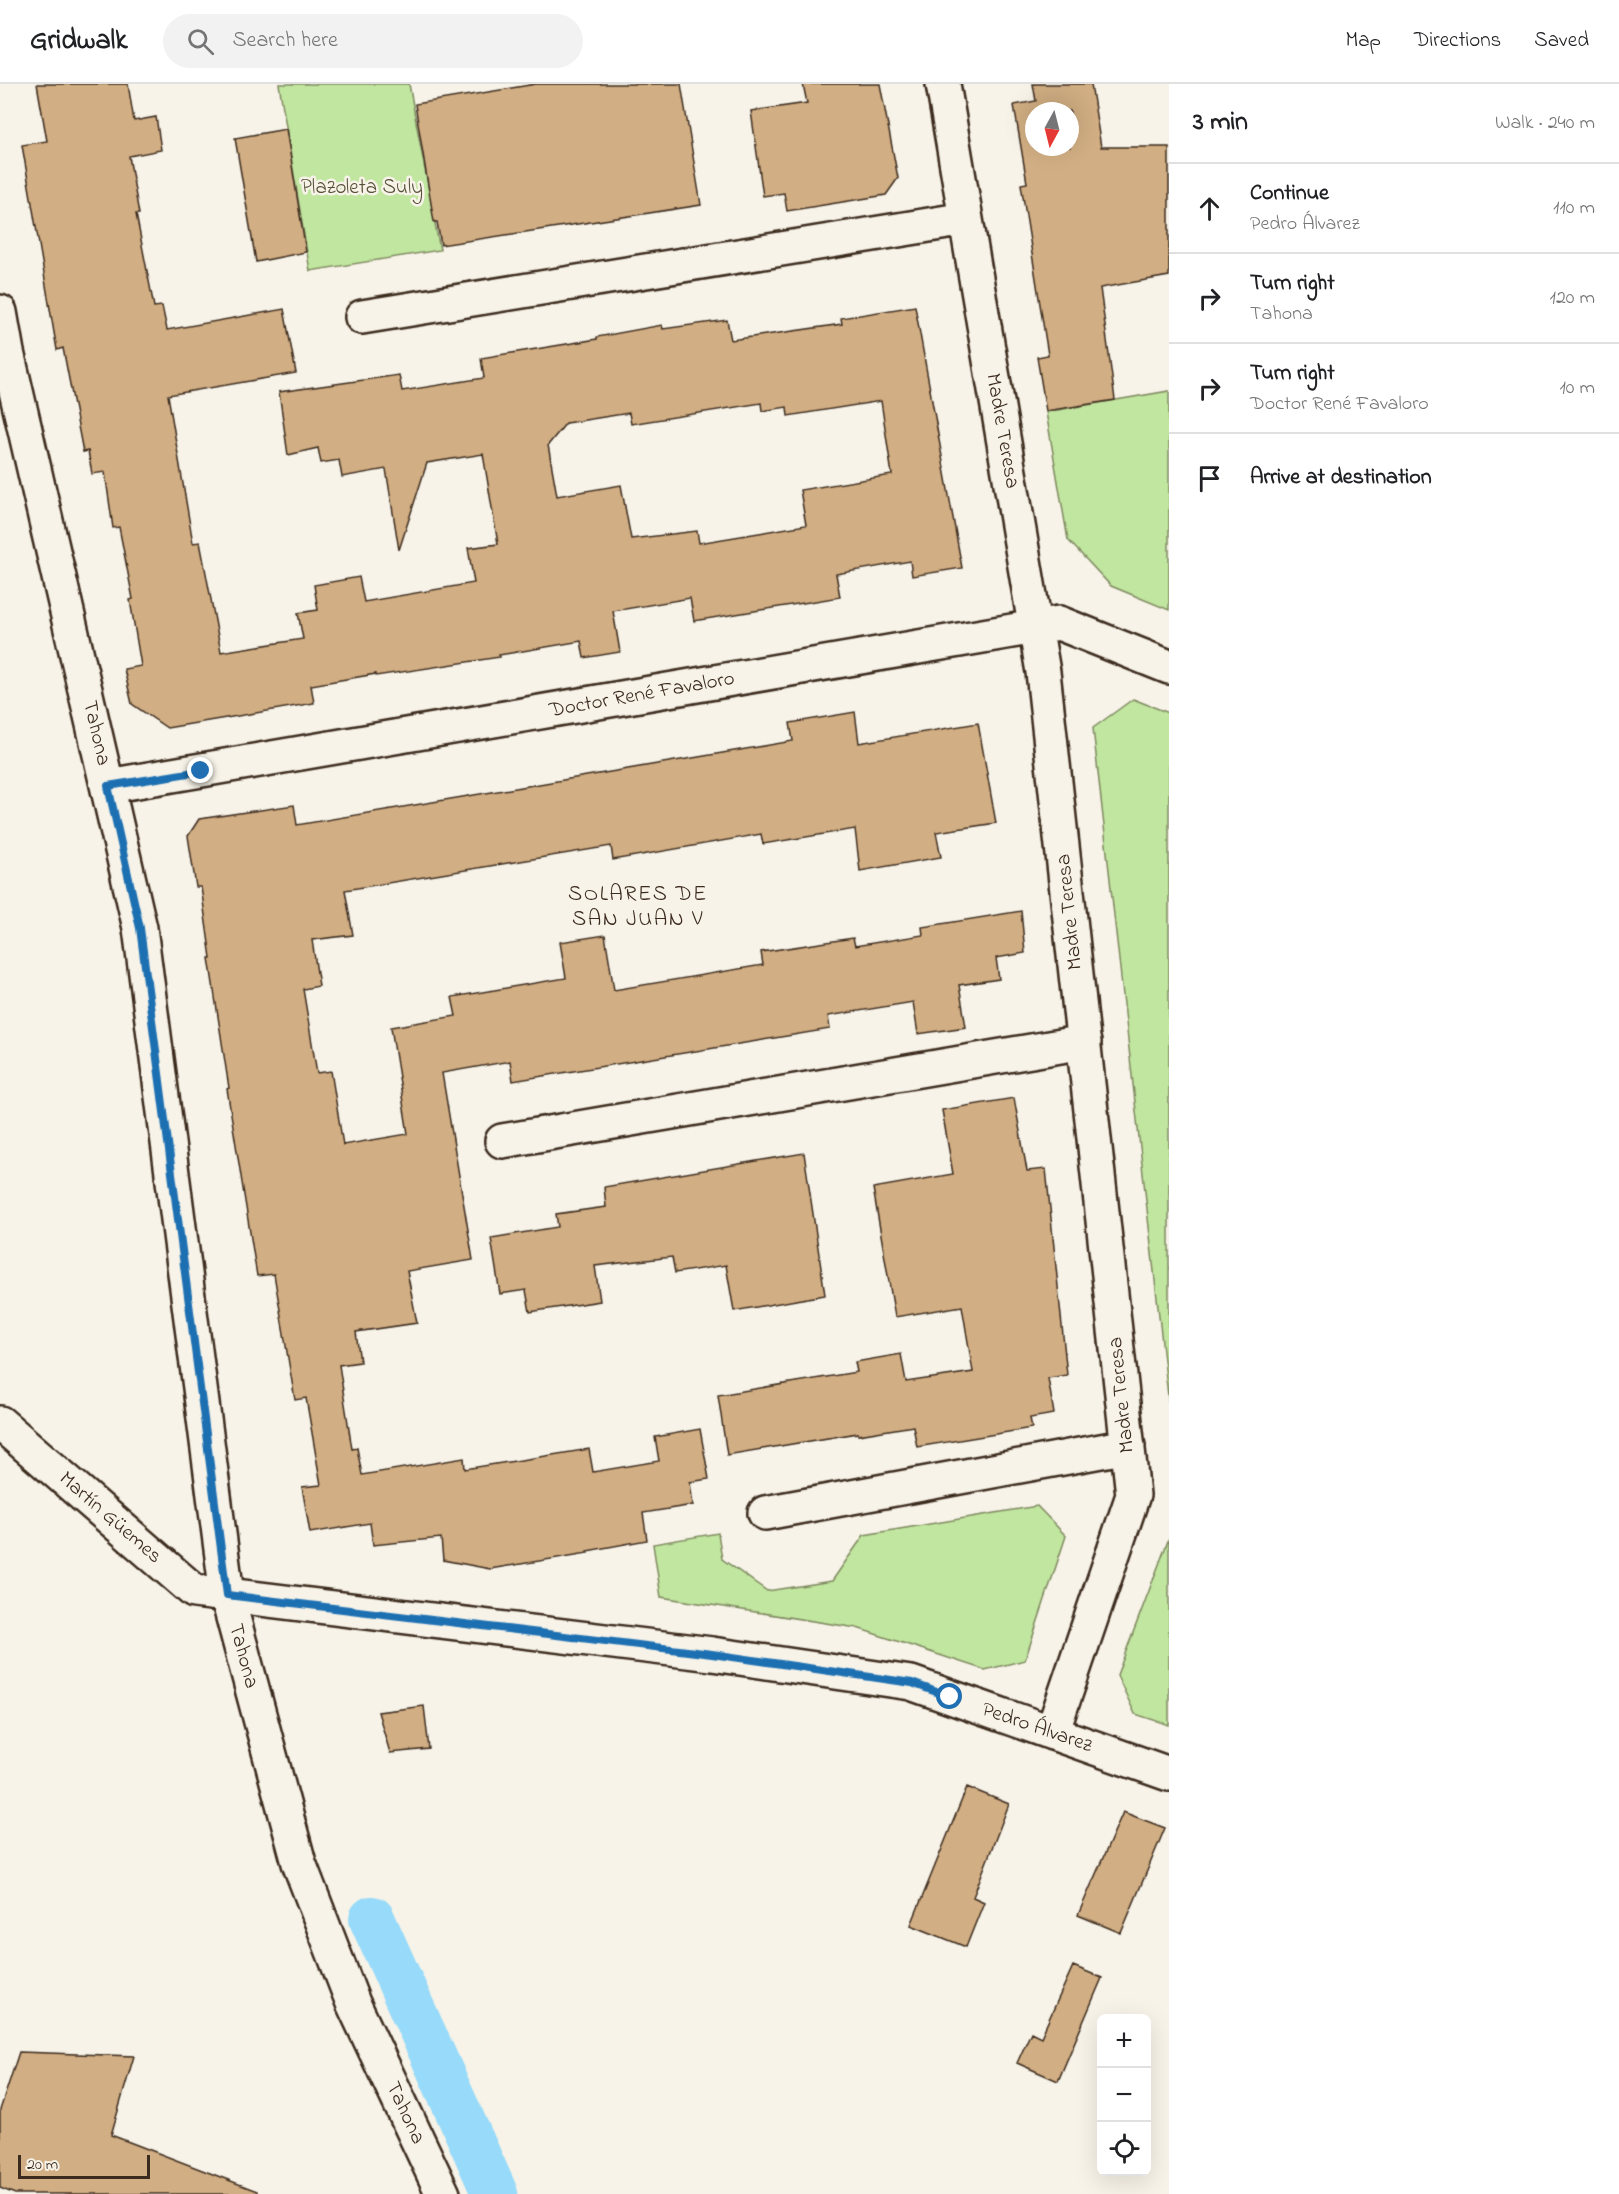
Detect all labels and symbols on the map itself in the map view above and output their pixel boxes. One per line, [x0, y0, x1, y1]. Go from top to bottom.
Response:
north arrow [1025, 102, 1079, 156]
park label: Plazoleta Suly [301, 173, 423, 205]
street label: Madre Teresa [977, 371, 1027, 491]
street label: Doctor René Favaloro [546, 664, 737, 726]
street label: Tahona [74, 697, 118, 769]
route end [187, 757, 213, 783]
street label: Madre Teresa [1049, 853, 1091, 971]
district label: SOLARES DE SAN JUAN V [568, 879, 708, 936]
street label: Madre Teresa [1101, 1336, 1143, 1454]
street label: Martín Güemes [52, 1465, 168, 1571]
street label: Tahona [220, 1620, 266, 1692]
route start [936, 1683, 962, 1709]
street label: Pedro Álvarez [978, 1694, 1097, 1761]
street label: Tahona [377, 2077, 433, 2149]
scale bar [18, 2152, 150, 2180]

